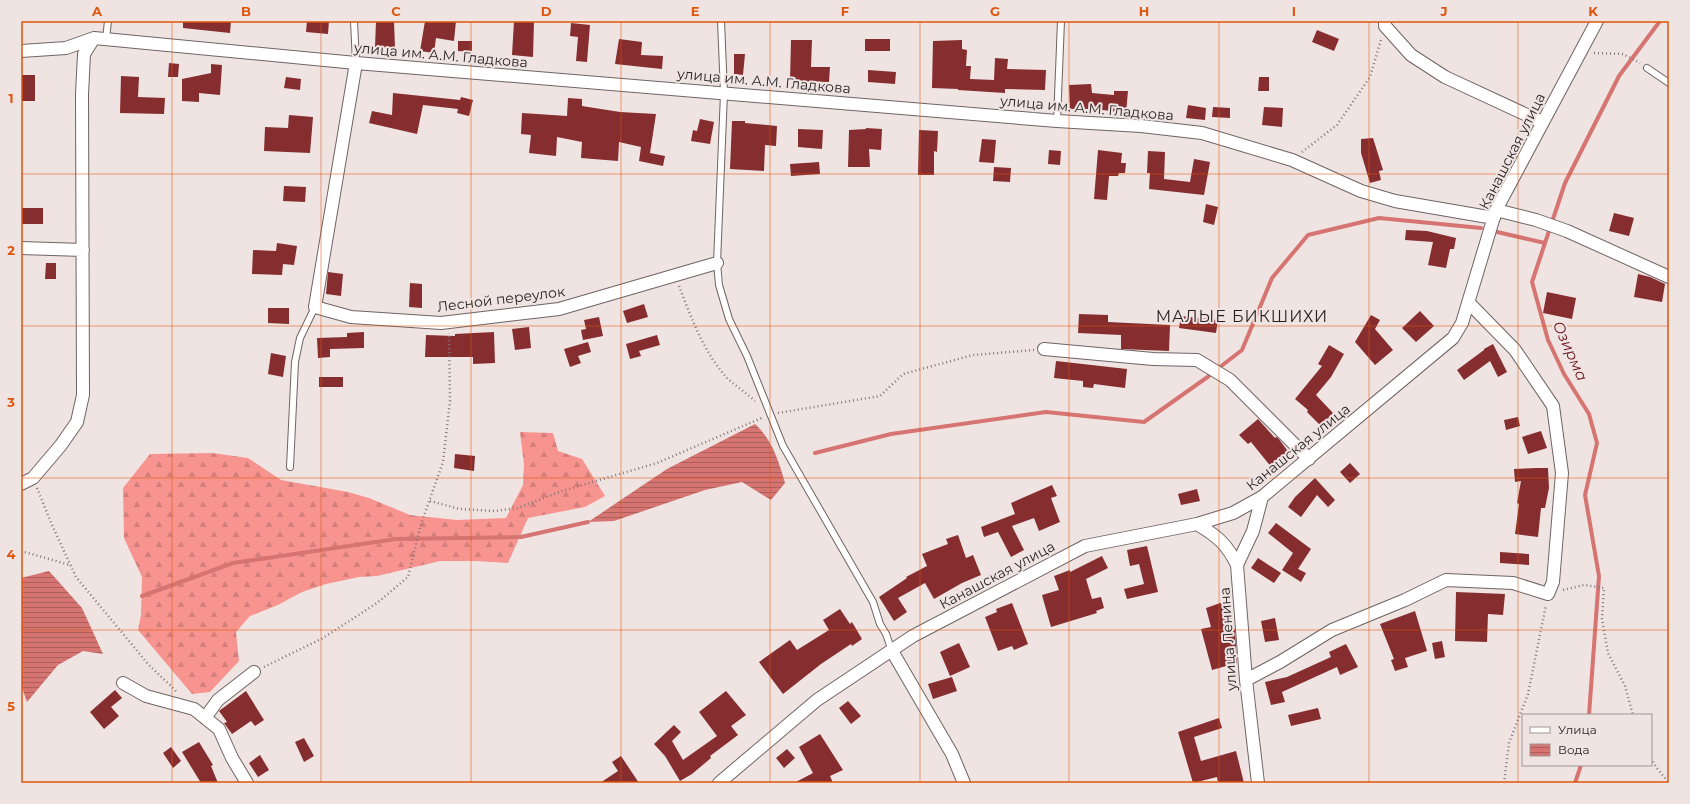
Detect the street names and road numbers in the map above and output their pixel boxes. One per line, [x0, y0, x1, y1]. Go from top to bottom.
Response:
street label: улица им. А.М. Гладкова [353, 38, 529, 72]
street label: улица им. А.М. Гладкова [676, 64, 852, 98]
street label: Канашская улица [1475, 90, 1549, 212]
street label: улица им. А.М. Гладкова [999, 91, 1175, 125]
street label: Лесной переулок [436, 282, 566, 316]
street label: Канашская улица [1242, 400, 1354, 494]
street label: Канашская улица [936, 537, 1058, 613]
street label: улица Ленина [1215, 587, 1241, 692]

